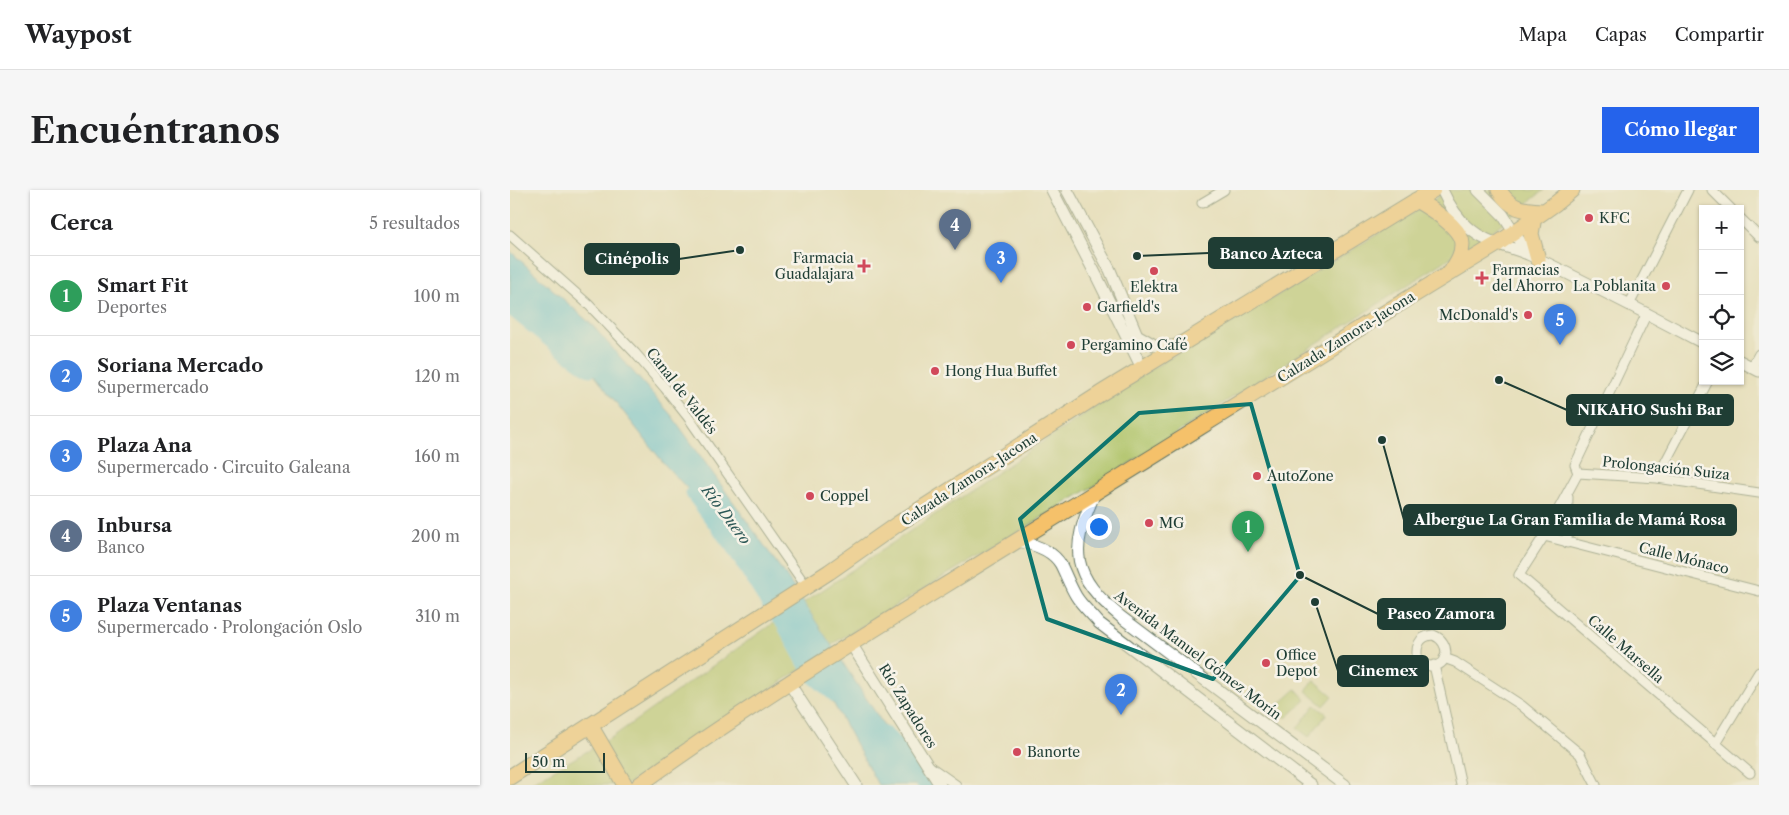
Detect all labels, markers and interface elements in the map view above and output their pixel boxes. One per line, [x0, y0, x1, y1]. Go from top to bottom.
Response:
text: Waypost [25, 20, 132, 49]
text: Mapa [1519, 24, 1567, 46]
text: Capas [1595, 24, 1647, 46]
text: Compartir [1675, 24, 1764, 46]
button: Cómo llegar [1602, 107, 1759, 153]
text: Encuéntranos [30, 109, 280, 152]
map controls [1699, 205, 1744, 385]
button: + [1699, 205, 1744, 250]
pin: 4 [939, 209, 971, 250]
place label: KFC [1599, 209, 1630, 227]
text: Cerca [50, 210, 113, 235]
marker: KFC [1583, 212, 1595, 224]
text: 5 resultados [369, 213, 460, 233]
callout: Banco Azteca [1209, 238, 1333, 268]
pin: 3 [985, 242, 1017, 283]
callout: Cinépolis [585, 244, 679, 274]
text: Banco Azteca [1219, 244, 1323, 263]
text: Cinépolis [595, 249, 669, 268]
place label: Farmacia Guadalajara [775, 249, 855, 283]
button: − [1699, 250, 1744, 295]
marker: Farmacia Guadalajara [858, 260, 870, 272]
place label: Farmacias del Ahorro [1492, 261, 1564, 295]
marker: Elektra [1148, 265, 1160, 277]
marker: Farmacias del Ahorro [1476, 272, 1488, 284]
text: Smart Fit [97, 274, 188, 297]
place label: La Poblanita [1573, 277, 1657, 295]
place label: Elektra [1130, 278, 1179, 296]
marker: La Poblanita [1660, 280, 1672, 292]
text: 1 [62, 286, 70, 306]
text: 100 m [414, 286, 460, 306]
street label: Calzada Zamora-Jacona [1274, 287, 1419, 387]
button: locate [1699, 295, 1744, 340]
text: Deportes [97, 297, 167, 317]
place label: Garfield's [1097, 298, 1160, 316]
marker: Garfield's [1081, 301, 1093, 313]
pin: 5 [1544, 304, 1576, 345]
place label: McDonald's [1439, 306, 1518, 324]
marker: McDonald's [1522, 309, 1534, 321]
place label: Pergamino Café [1081, 336, 1188, 354]
marker: Pergamino Café [1065, 339, 1077, 351]
button: layers [1699, 340, 1744, 385]
street label: Canal de Valdés [643, 344, 721, 438]
text: Soriana Mercado [97, 354, 263, 377]
place label: Hong Hua Buffet [945, 362, 1057, 380]
marker: Hong Hua Buffet [929, 365, 941, 377]
text: 2 [61, 366, 71, 386]
text: 120 m [415, 366, 460, 386]
text: Supermercado [97, 377, 209, 397]
callout: NIKAHO Sushi Bar [1567, 395, 1733, 425]
text: NIKAHO Sushi Bar [1577, 400, 1724, 419]
street label: Calzada Zamora-Jacona [898, 428, 1041, 530]
text: Plaza Ana [97, 434, 192, 457]
text: 3 [61, 446, 71, 466]
text: 160 m [415, 446, 460, 466]
street label: Prolongación Suiza [1601, 452, 1731, 484]
text: Supermercado · Circuito Galeana [97, 457, 350, 477]
place label: AutoZone [1266, 467, 1334, 485]
marker: AutoZone [1251, 470, 1263, 482]
water label: Río Duero [697, 480, 755, 548]
place label: Coppel [820, 487, 869, 505]
marker: Coppel [804, 490, 816, 502]
callout: Albergue La Gran Familia de Mamá Rosa [1404, 505, 1736, 535]
text: Albergue La Gran Familia de Mamá Rosa [1413, 510, 1726, 529]
pin: 1 [1232, 511, 1264, 552]
text: Inbursa [97, 514, 172, 537]
your location [1086, 514, 1112, 540]
place label: MG [1159, 514, 1184, 532]
marker: MG [1143, 517, 1155, 529]
text: 4 [61, 526, 71, 546]
text: 200 m [411, 526, 460, 546]
text: Banco [97, 537, 145, 557]
street label: Calle Mónaco [1637, 538, 1731, 578]
street label: Avenida Manuel Gómez Morín [1110, 586, 1285, 724]
text: Plaza Ventanas [97, 594, 242, 617]
callout: Paseo Zamora [1378, 599, 1505, 629]
text: Paseo Zamora [1387, 604, 1495, 623]
text: 5 [62, 606, 70, 626]
text: 310 m [415, 606, 460, 626]
street label: Calle Marsella [1584, 611, 1668, 687]
text: Supermercado · Prolongación Oslo [97, 617, 362, 637]
place label: Office Depot [1276, 646, 1317, 680]
callout: Cinemex [1338, 656, 1428, 686]
marker: Office Depot [1260, 657, 1272, 669]
street label: Río Zapadores [875, 660, 941, 752]
text: Cinemex [1348, 661, 1418, 680]
pin: 2 [1105, 674, 1137, 715]
place label: Banorte [1027, 743, 1080, 761]
marker: Banorte [1011, 746, 1023, 758]
scale bar [525, 750, 605, 773]
text: 50 m [532, 753, 565, 771]

